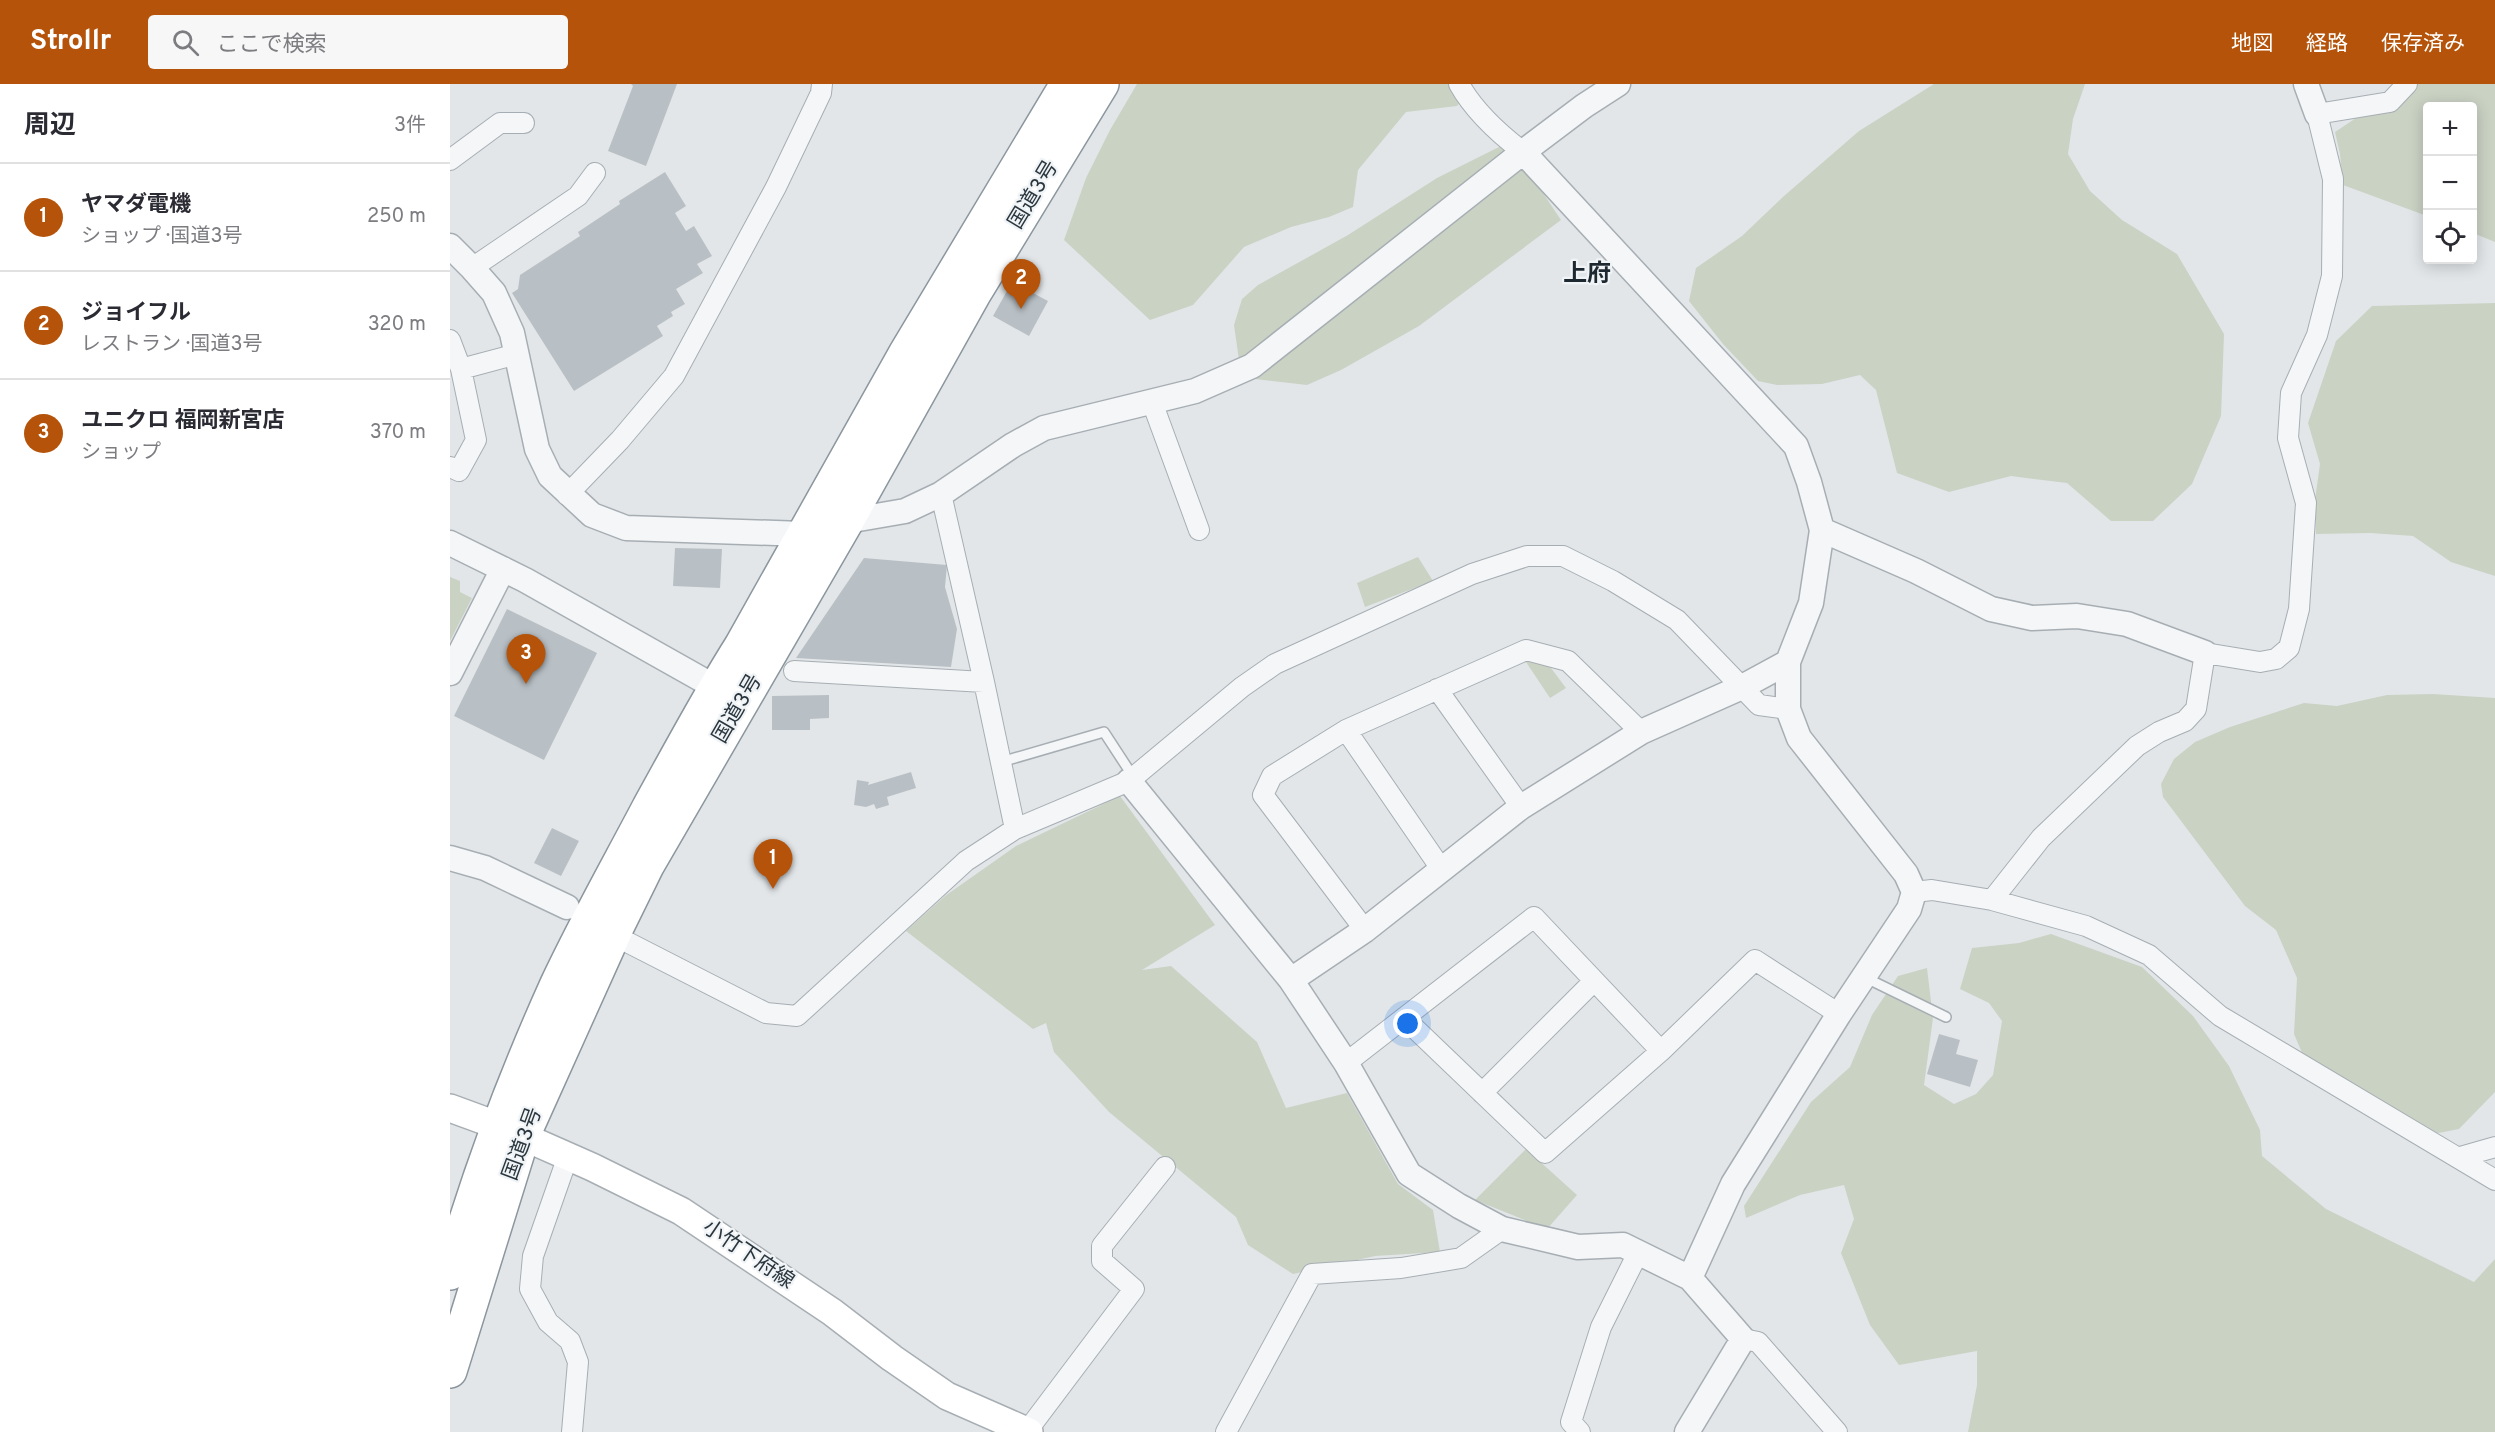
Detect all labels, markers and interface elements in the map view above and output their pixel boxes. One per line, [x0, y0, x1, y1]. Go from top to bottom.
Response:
search box [148, 15, 568, 69]
text: Strollr [30, 24, 112, 60]
icon: search [169, 26, 202, 59]
text: 地図 [2231, 31, 2273, 58]
text: 経路 [2306, 31, 2348, 58]
text: 保存済み [2381, 31, 2465, 58]
text: ここで検索 [217, 32, 327, 59]
map controls [2423, 102, 2477, 264]
button: + [2423, 102, 2477, 156]
text: 周辺 [24, 110, 76, 143]
text: 3件 [394, 113, 426, 139]
street label: 国道3号 [1003, 156, 1065, 234]
button: − [2423, 156, 2477, 210]
text: ヤマダ電機 [81, 192, 191, 219]
text: 1 [40, 204, 48, 230]
text: 250 m [367, 204, 426, 230]
button: locate [2423, 210, 2477, 264]
text: ショップ · 国道3号 [81, 224, 242, 250]
pin: 2 [1002, 260, 1040, 309]
district label: 上府 [1563, 260, 1611, 290]
text: ジョイフル [81, 300, 191, 327]
text: 2 [37, 312, 50, 338]
text: 320 m [368, 312, 426, 338]
text: レストラン · 国道3号 [81, 332, 262, 358]
text: ユニクロ 福岡新宮店 [81, 408, 285, 435]
text: 3 [38, 420, 50, 446]
text: 370 m [370, 420, 426, 446]
text: ショップ [81, 440, 161, 466]
pin: 3 [506, 634, 546, 684]
street label: 国道3号 [707, 669, 769, 749]
pin: 1 [754, 840, 792, 889]
your location [1393, 1009, 1422, 1038]
street label: 国道3号 [497, 1104, 549, 1184]
street label: 小竹下府線 [697, 1214, 799, 1296]

